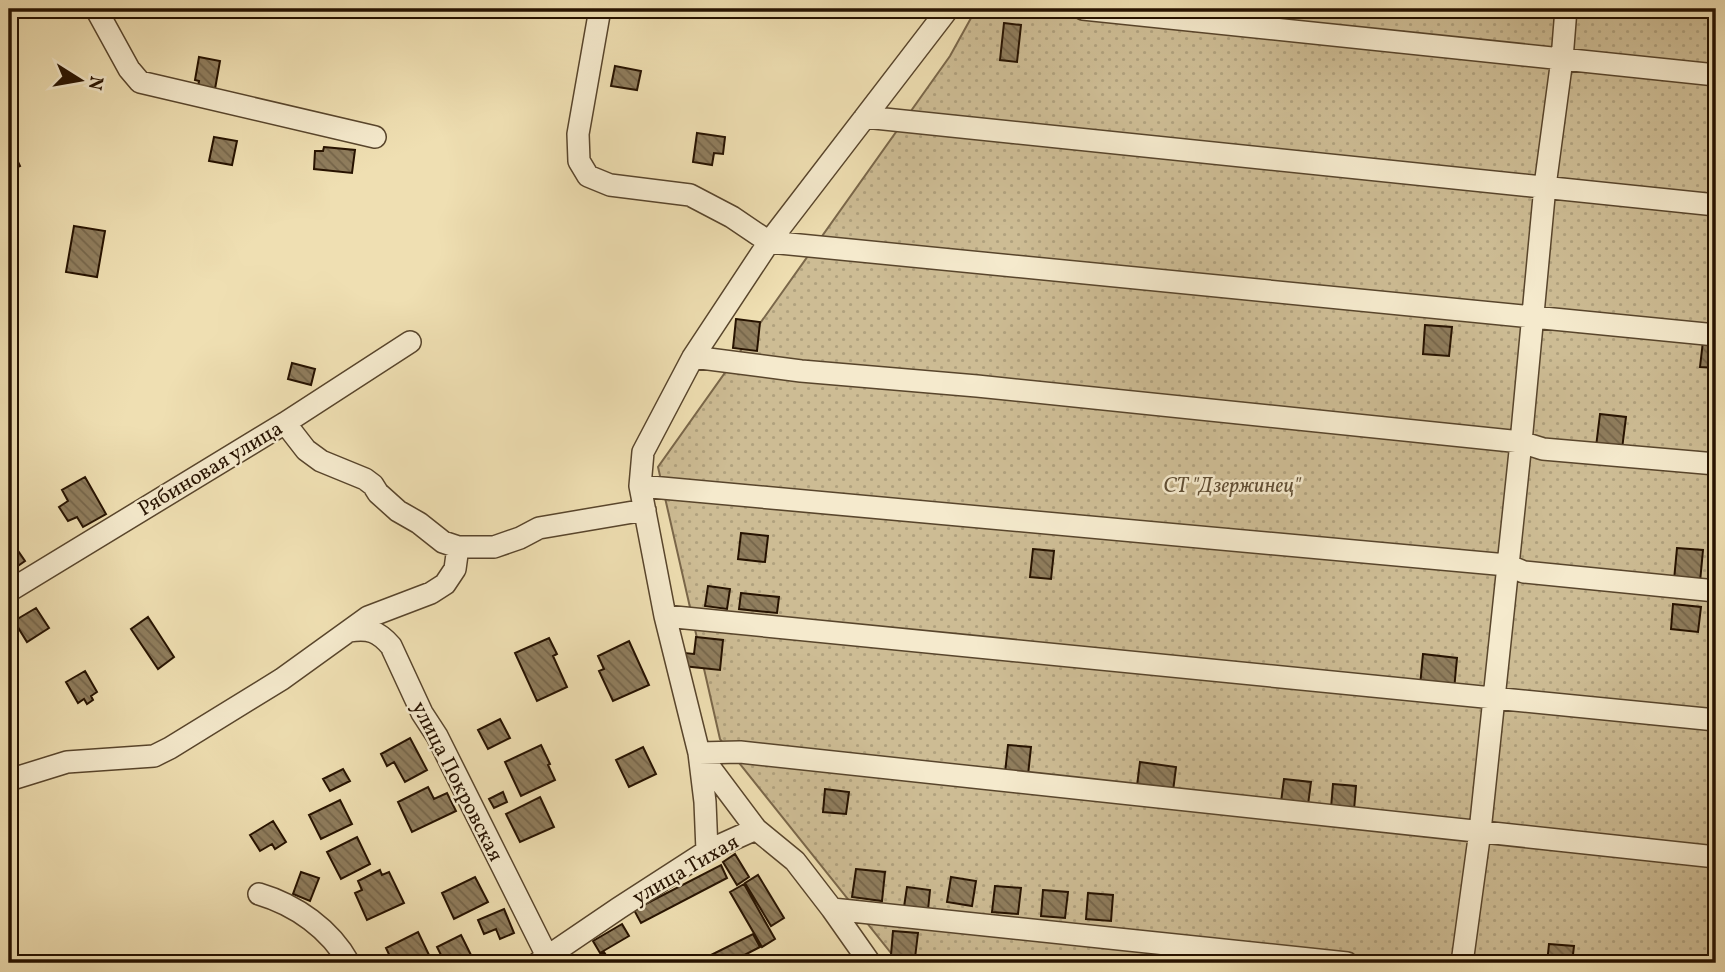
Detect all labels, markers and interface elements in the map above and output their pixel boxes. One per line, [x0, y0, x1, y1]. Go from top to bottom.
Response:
north arrow [46, 46, 116, 116]
text: N [81, 74, 109, 92]
street label: Рябиновая улица [133, 415, 289, 524]
park label: СТ "Дзержинец" [1163, 472, 1302, 501]
street label: улица Покровская [404, 696, 510, 867]
street label: улица Тихая [627, 828, 744, 913]

